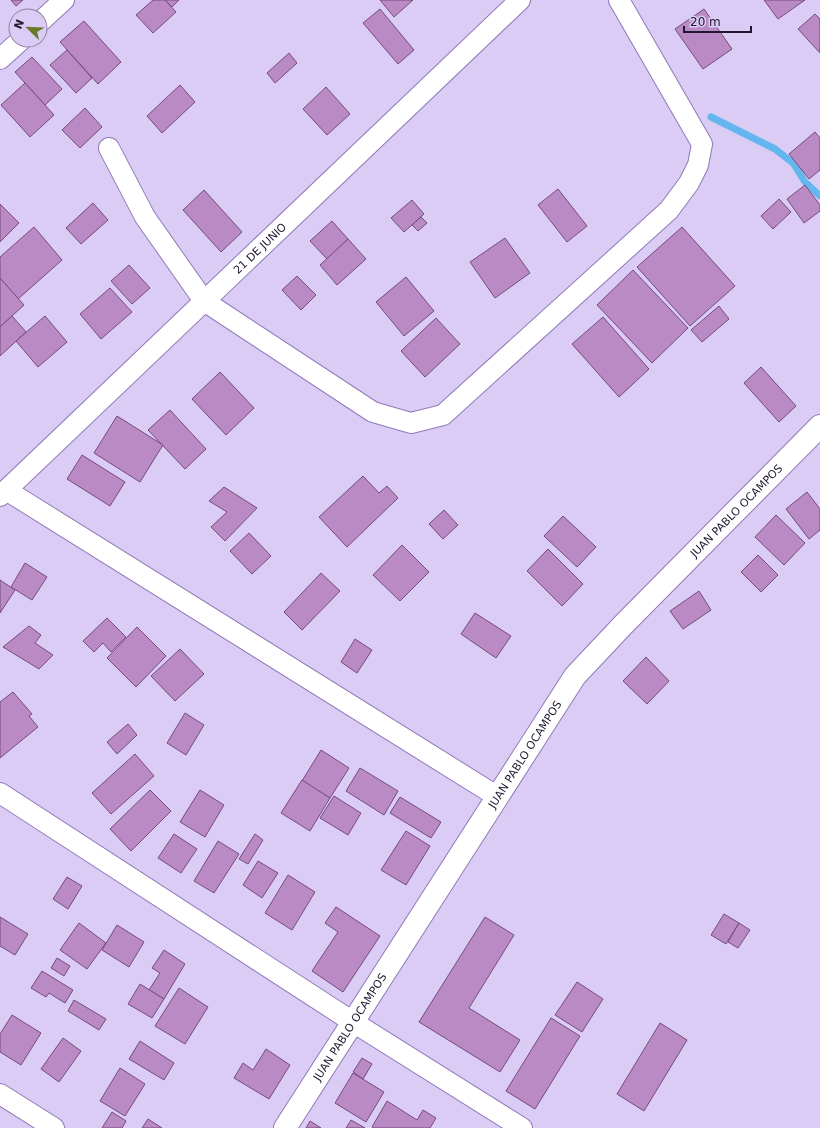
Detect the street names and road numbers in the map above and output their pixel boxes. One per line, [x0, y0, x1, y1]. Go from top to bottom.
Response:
street label: 21 DE JUNIO [231, 220, 289, 277]
street label: JUAN PABLO OCAMPOS [687, 462, 785, 561]
street label: JUAN PABLO OCAMPOS [485, 698, 564, 812]
street label: JUAN PABLO OCAMPOS [310, 971, 390, 1084]

